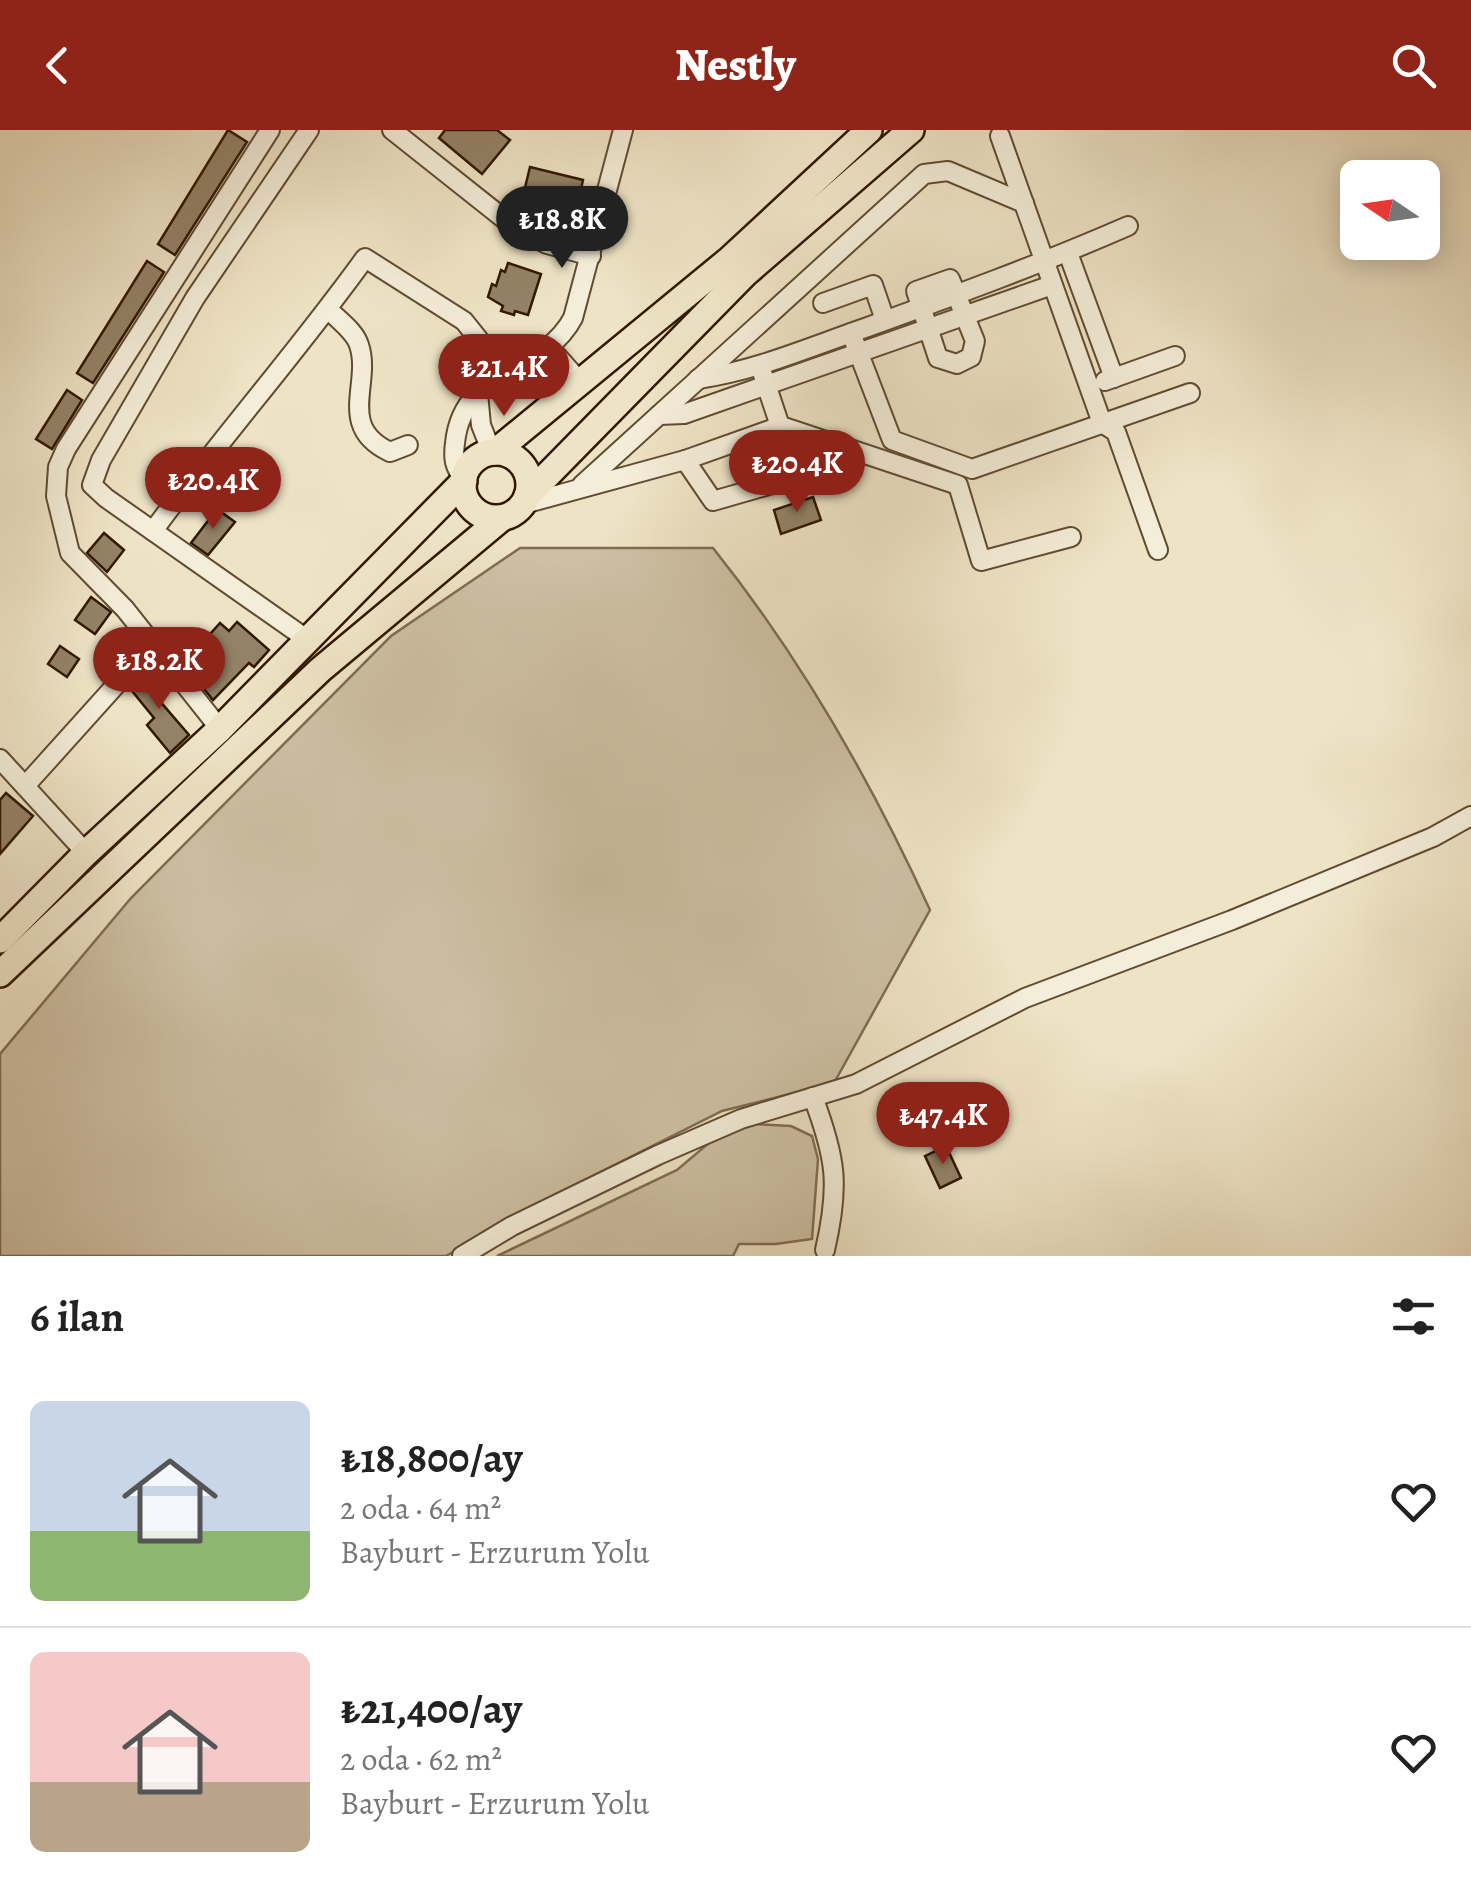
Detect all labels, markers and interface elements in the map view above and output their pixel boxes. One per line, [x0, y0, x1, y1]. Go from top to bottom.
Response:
text: Nestly [675, 34, 796, 96]
icon: back [30, 38, 85, 93]
icon: search [1386, 38, 1441, 93]
north arrow [1340, 160, 1440, 260]
map controls [1340, 160, 1440, 260]
pin: ₺18.8K [481, 186, 643, 271]
text: ₺18.8K [518, 196, 606, 240]
pin: ₺21.4K [423, 334, 585, 419]
text: ₺21.4K [460, 344, 548, 388]
pin: ₺20.4K [716, 430, 878, 515]
text: ₺20.4K [751, 440, 843, 484]
pin: ₺20.4K [132, 447, 294, 532]
text: ₺20.4K [167, 457, 259, 501]
pin: ₺18.2K [78, 627, 240, 712]
text: ₺18.2K [115, 637, 203, 681]
pin: ₺47.4K [862, 1082, 1024, 1167]
text: ₺47.4K [898, 1092, 988, 1136]
text: 6 ilan [30, 1288, 124, 1345]
icon: filters [1386, 1289, 1441, 1344]
text: ₺18,800/ay [340, 1429, 522, 1486]
icon: home [110, 1441, 230, 1561]
icon: heart [1386, 1474, 1441, 1529]
text: 2 oda · 64 m² [340, 1486, 501, 1530]
text: Bayburt - Erzurum Yolu [340, 1530, 649, 1574]
text: ₺21,400/ay [340, 1680, 522, 1737]
icon: home [110, 1692, 230, 1812]
icon: heart [1386, 1725, 1441, 1780]
text: 2 oda · 62 m² [340, 1737, 502, 1781]
text: Bayburt - Erzurum Yolu [340, 1781, 649, 1825]

